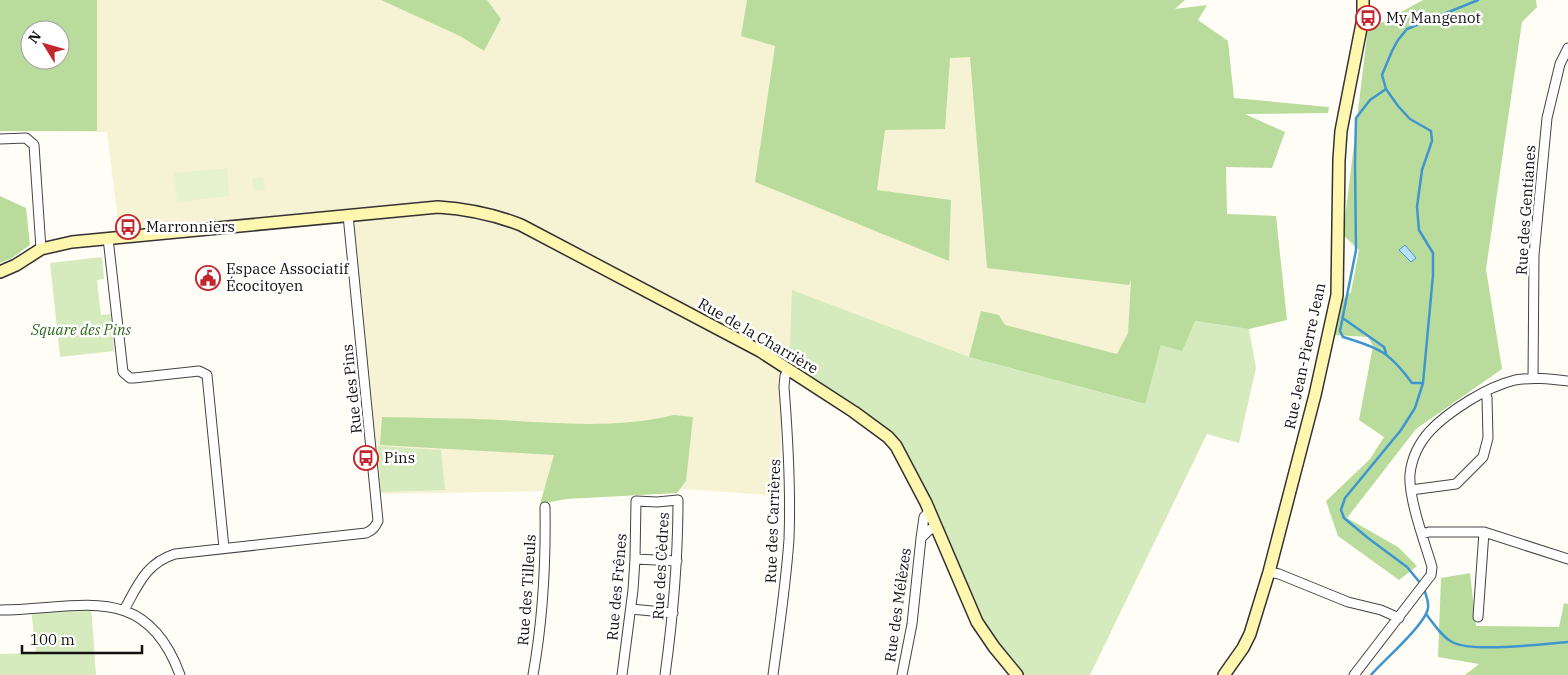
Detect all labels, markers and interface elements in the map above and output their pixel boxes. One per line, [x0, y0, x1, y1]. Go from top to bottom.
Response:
bus stop icon: My Mangenot [1355, 5, 1381, 31]
place label: My Mangenot [1386, 8, 1481, 27]
north arrow [20, 20, 70, 70]
text: N [24, 27, 45, 47]
street label: Rue des Gentianes [1511, 144, 1540, 276]
bus stop icon: Marronniers [115, 214, 141, 240]
place label: Marronniers [146, 217, 235, 236]
place label: Espace Associatif Écocitoyen [226, 259, 350, 295]
public building icon: Espace Associatif Écocitoyen [195, 265, 221, 291]
street label: Rue Jean-Pierre Jean [1280, 281, 1329, 431]
street label: Rue de la Charrière [695, 293, 822, 378]
park label: Square des Pins [30, 320, 131, 339]
street label: Rue des Pins [337, 343, 366, 435]
bus stop icon: Pins [353, 445, 379, 471]
place label: Pins [384, 448, 415, 467]
street label: Rue des Carrières [761, 458, 784, 584]
street label: Rue des Cèdres [648, 512, 673, 620]
street label: Rue des Frênes [602, 533, 631, 641]
street label: Rue des Tilleuls [513, 534, 540, 646]
street label: Rue des Mélèzes [880, 547, 915, 663]
scale bar [22, 622, 142, 654]
text: 100 m [30, 630, 75, 649]

